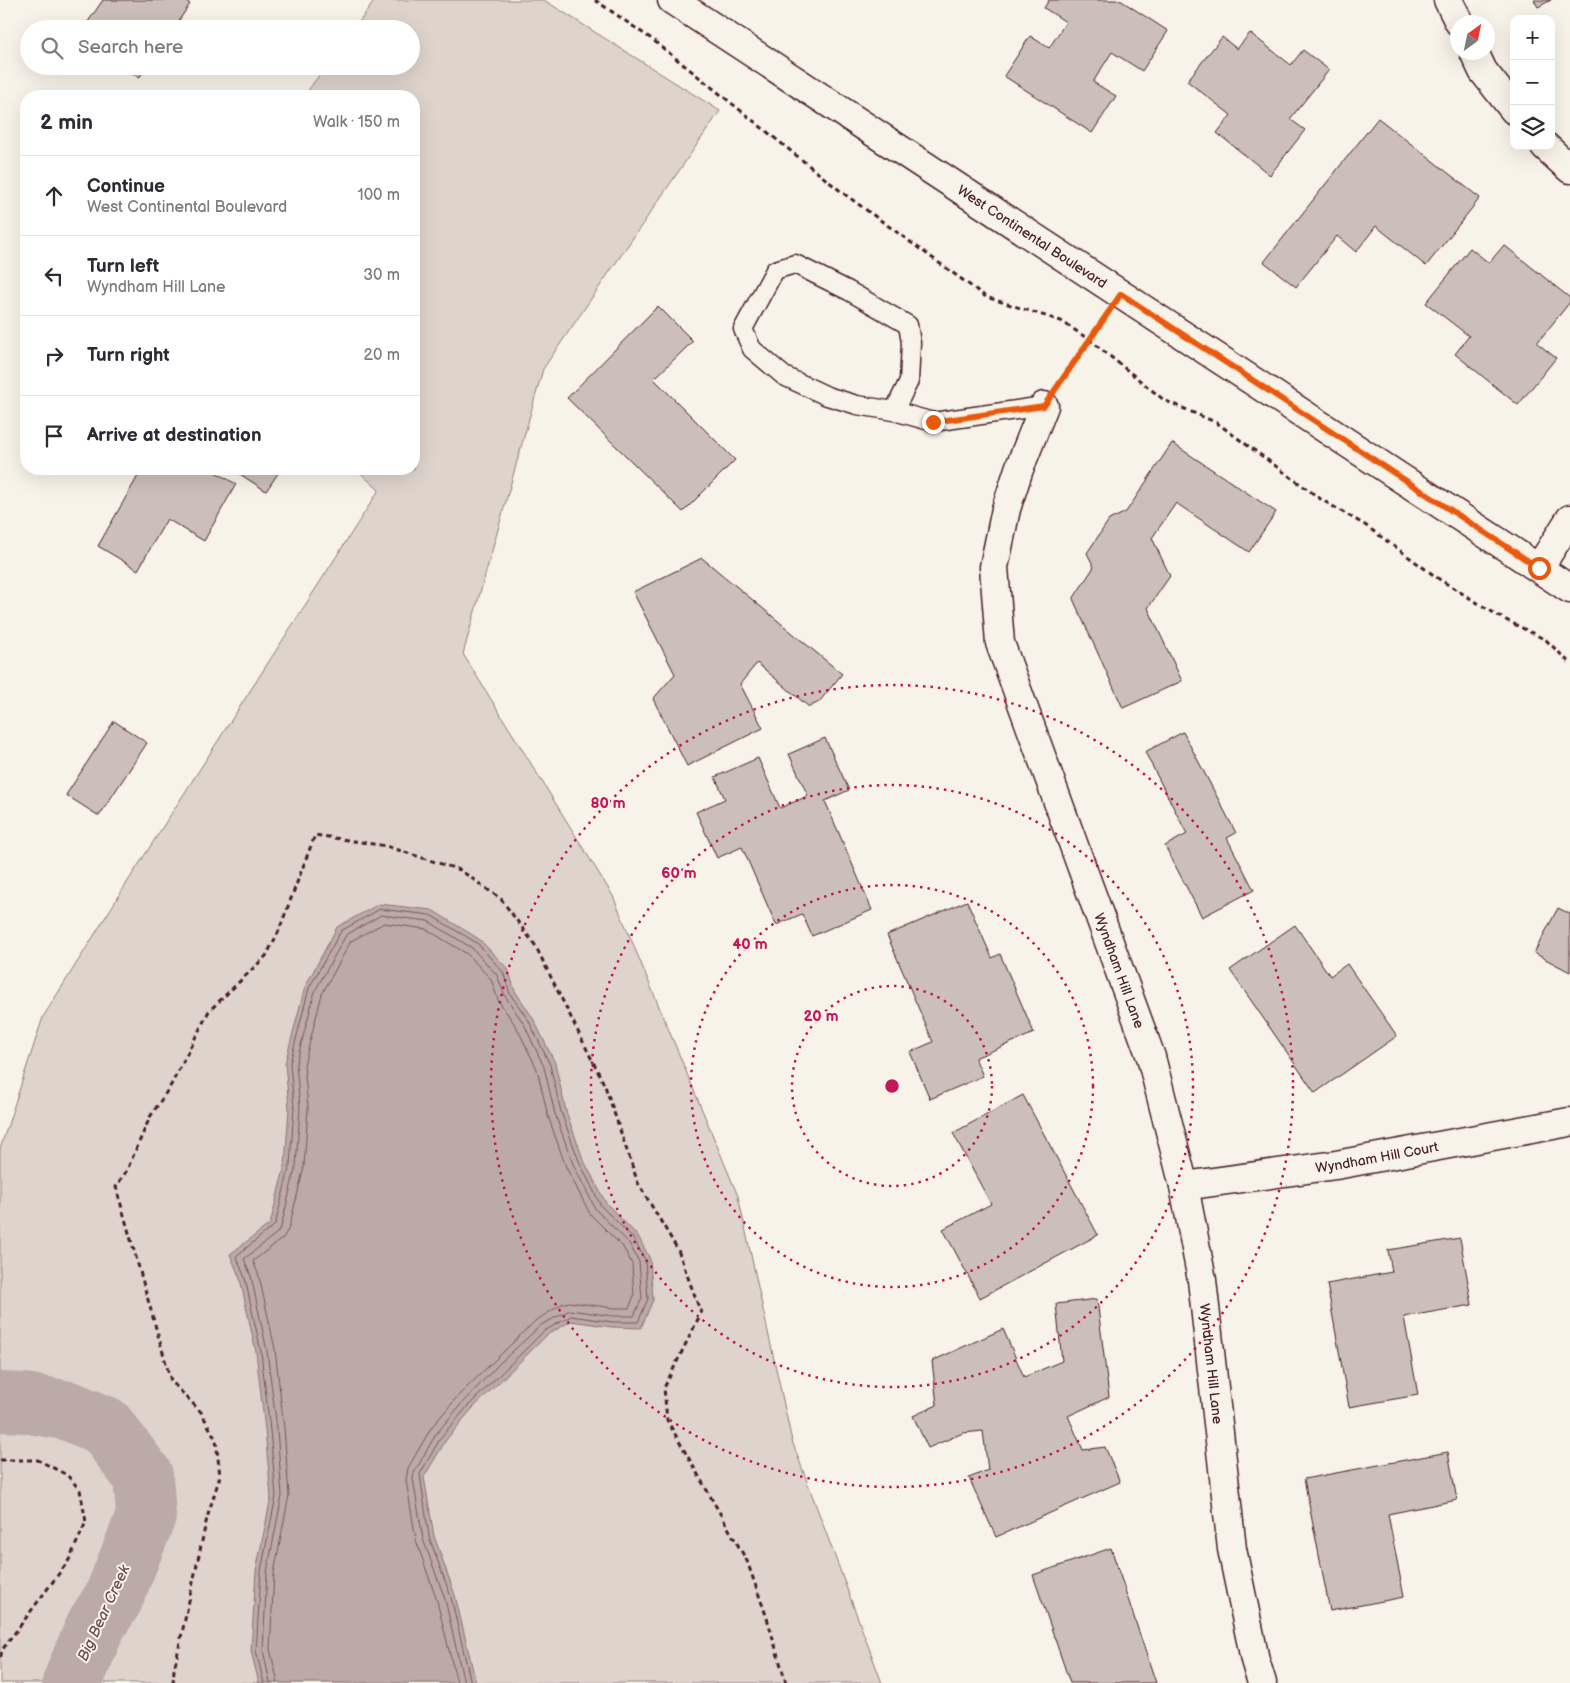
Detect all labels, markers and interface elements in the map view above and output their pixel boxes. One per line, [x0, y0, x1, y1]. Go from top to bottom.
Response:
north arrow [1450, 15, 1495, 60]
map controls [1510, 15, 1555, 150]
button: + [1510, 15, 1555, 60]
search box [20, 20, 420, 75]
icon: search [38, 34, 66, 62]
text: Search here [78, 36, 183, 59]
button: − [1510, 60, 1555, 105]
button: layers [1510, 105, 1555, 150]
text: 2 min [40, 110, 93, 135]
text: Walk · 150 m [313, 113, 400, 132]
text: Continue [87, 175, 165, 198]
street label: West Continental Boulevard [954, 181, 1110, 292]
icon: ahead [40, 182, 68, 210]
text: 100 m [357, 186, 400, 205]
text: West Continental Boulevard [87, 198, 287, 217]
text: Turn left [87, 255, 159, 278]
icon: left [40, 262, 68, 290]
text: 30 m [363, 266, 400, 285]
text: Wyndham Hill Lane [87, 278, 225, 297]
icon: right [40, 342, 68, 370]
text: Turn right [87, 344, 170, 367]
text: 20 m [364, 346, 400, 365]
route end [922, 411, 945, 434]
icon: arrive [40, 422, 68, 450]
text: Arrive at destination [87, 424, 262, 447]
route start [1528, 557, 1551, 580]
text: 80 m [590, 794, 626, 813]
text: 60 m [661, 864, 697, 883]
street label: Wyndham Hill Lane [1091, 911, 1148, 1030]
text: 40 m [732, 935, 768, 954]
text: 20 m [804, 1007, 839, 1026]
centre of rings [883, 1077, 901, 1095]
street label: Wyndham Hill Court [1314, 1138, 1440, 1176]
street label: Wyndham Hill Lane [1196, 1302, 1226, 1425]
water label: Big Bear Creek [73, 1561, 135, 1664]

